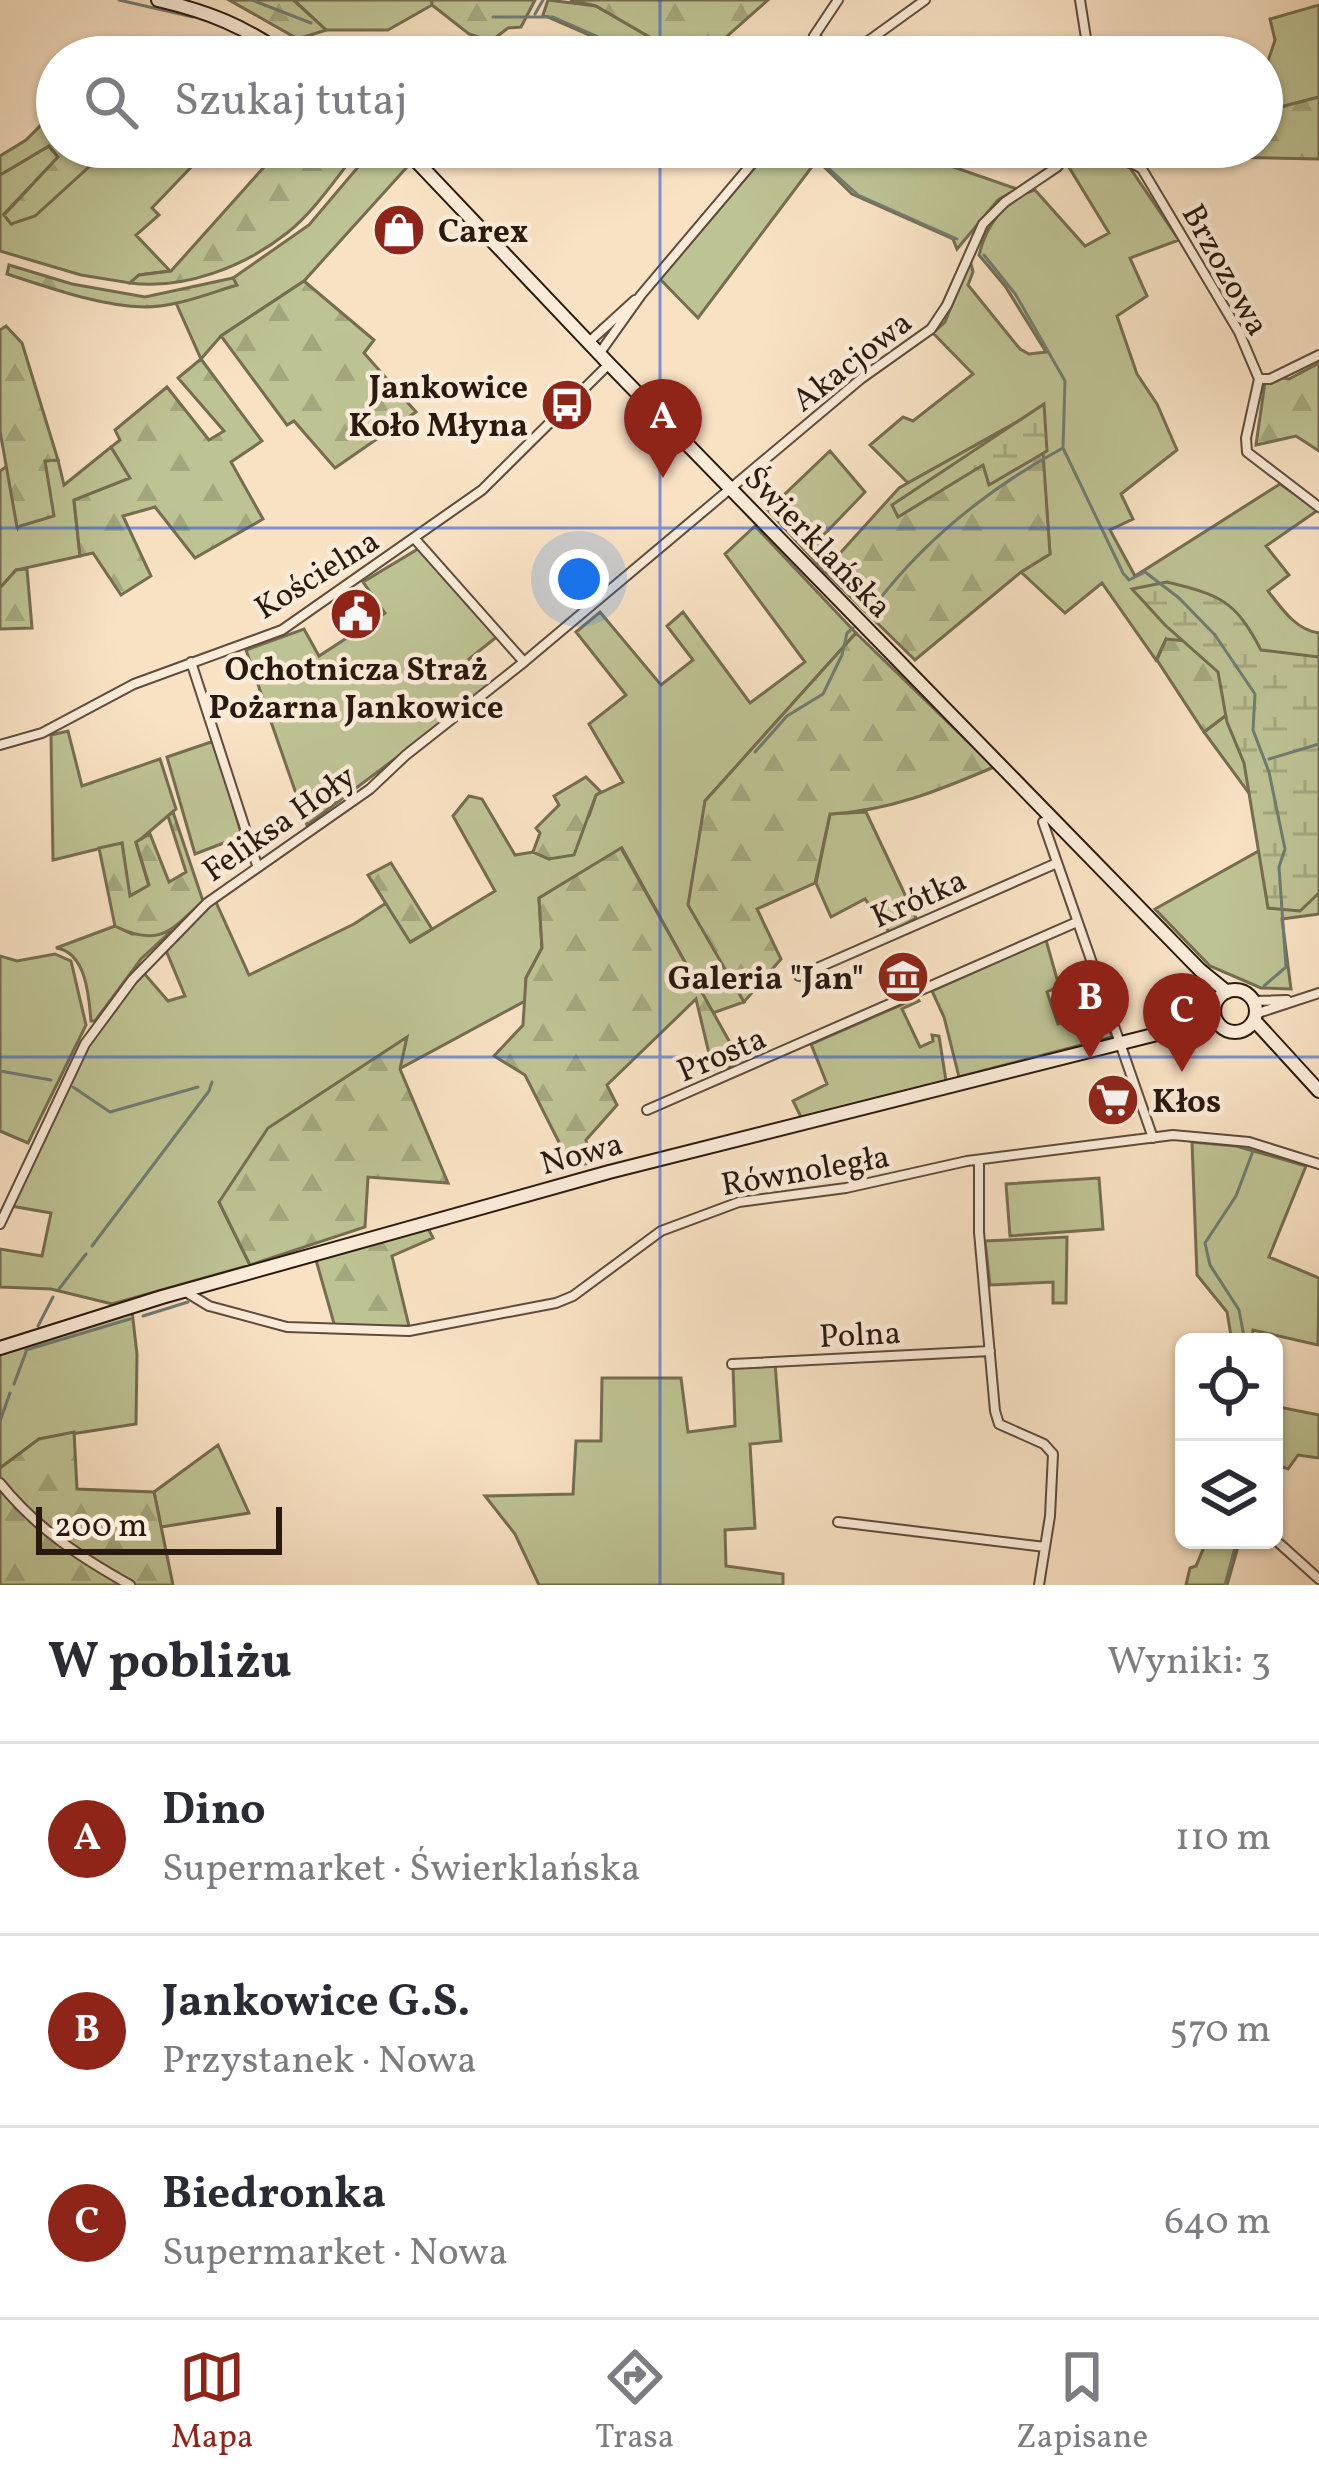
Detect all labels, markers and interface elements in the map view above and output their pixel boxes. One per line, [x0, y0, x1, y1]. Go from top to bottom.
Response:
search box [36, 36, 1283, 168]
icon: search [78, 69, 144, 135]
text: Szukaj tutaj [174, 71, 408, 134]
street label: Brzozowa [1168, 197, 1279, 345]
shop icon: Carex [371, 202, 427, 258]
place label: Carex [438, 211, 528, 257]
street label: Akacjowa [784, 302, 923, 425]
place label: Jankowice Koło Młyna [348, 367, 528, 451]
bus stop icon: Jankowice Koło Młyna [539, 377, 595, 433]
pin: A [624, 379, 702, 478]
street label: Świerklańska [732, 457, 901, 630]
street label: Kościelna [247, 520, 389, 633]
your location [549, 549, 609, 609]
public building icon: Ochotnicza Straż Pożarna Jankowice [328, 586, 384, 642]
place label: Ochotnicza Straż Pożarna Jankowice [208, 649, 504, 733]
street label: Feliksa Hoły [195, 756, 366, 895]
street label: Krótka [865, 859, 975, 942]
museum icon: Galeria "Jan" [875, 949, 931, 1005]
place label: Galeria "Jan" [668, 958, 864, 1004]
pin: B [1051, 960, 1129, 1059]
pin: C [1143, 973, 1221, 1072]
street label: Prosta [671, 1017, 774, 1096]
supermarket icon: Kłos [1085, 1072, 1141, 1128]
place label: Kłos [1152, 1081, 1221, 1127]
street label: Nowa [536, 1123, 628, 1189]
street label: Równoległa [718, 1136, 894, 1210]
street label: Polna [818, 1312, 902, 1362]
map controls [1175, 1333, 1283, 1549]
button: locate [1175, 1333, 1283, 1441]
button: layers [1175, 1441, 1283, 1549]
scale bar [36, 1501, 282, 1554]
text: 200 m [54, 1505, 148, 1551]
text: W pobliżu [48, 1628, 292, 1699]
text: Wyniki: 3 [1107, 1636, 1271, 1690]
text: Dino [162, 1780, 266, 1843]
text: A [73, 1812, 101, 1866]
text: 110 m [1175, 1812, 1271, 1866]
text: Supermarket · Świerklańska [162, 1843, 640, 1897]
text: Jankowice G.S. [162, 1972, 470, 2035]
text: B [74, 2004, 100, 2058]
text: 570 m [1169, 2004, 1271, 2058]
text: Przystanek · Nowa [162, 2035, 477, 2089]
text: Biedronka [162, 2164, 386, 2227]
text: C [74, 2196, 100, 2250]
text: 640 m [1164, 2196, 1271, 2250]
text: Supermarket · Nowa [162, 2227, 508, 2281]
tab: Mapa [171, 2344, 253, 2462]
tab: Trasa [595, 2344, 674, 2462]
tab: Zapisane [1016, 2344, 1148, 2462]

